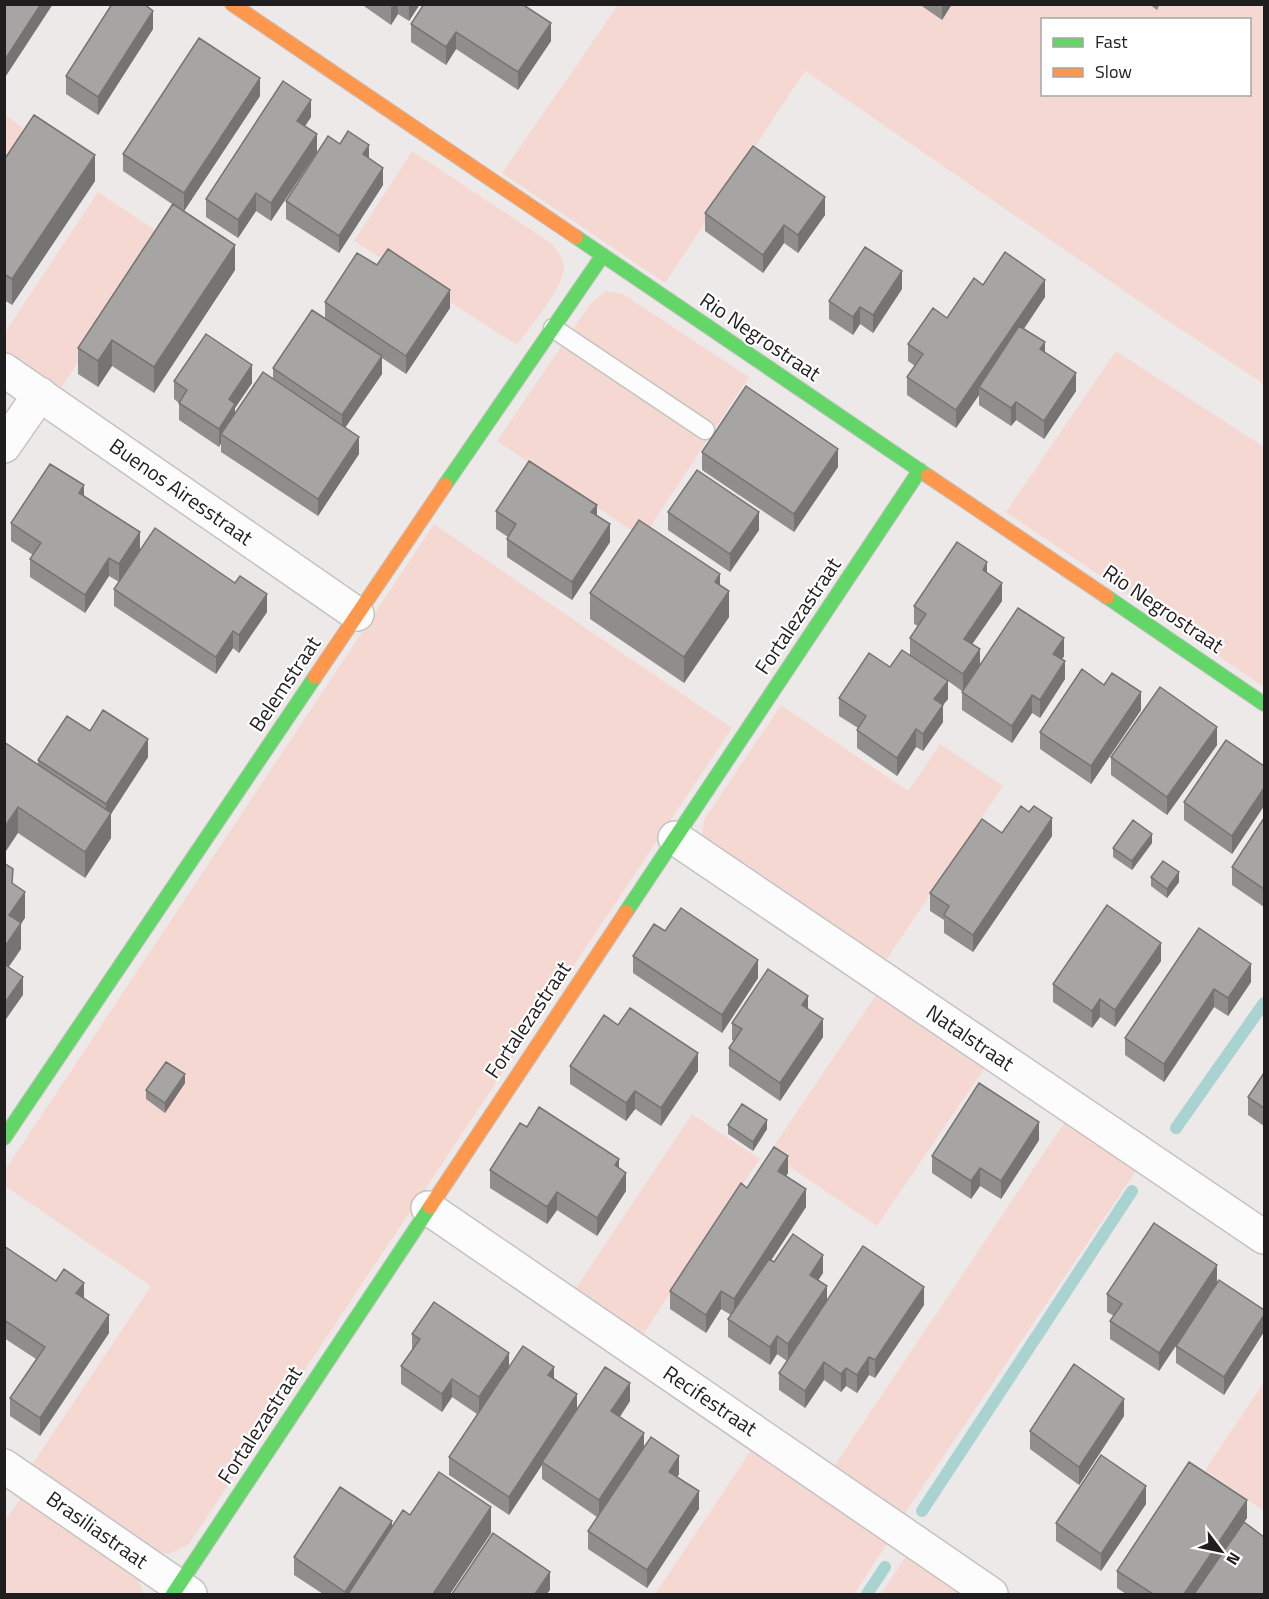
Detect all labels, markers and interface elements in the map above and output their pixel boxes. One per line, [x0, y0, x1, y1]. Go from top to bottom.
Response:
legend [1041, 18, 1251, 96]
text: Fast [1095, 28, 1128, 55]
text: Slow [1095, 58, 1132, 85]
street label: Rio Negrostraat [694, 284, 828, 389]
street label: Buenos Airesstraat [103, 430, 260, 553]
street label: Fortalezastraat [746, 550, 849, 680]
street label: Rio Negrostraat [1097, 556, 1231, 661]
street label: Belemstraat [240, 629, 328, 738]
street label: Fortalezastraat [476, 954, 579, 1084]
street label: Natalstraat [920, 996, 1022, 1079]
street label: Recifestraat [657, 1357, 764, 1444]
street label: Fortalezastraat [209, 1358, 310, 1490]
street label: Brasiliastraat [40, 1482, 156, 1576]
north arrow [1191, 1521, 1251, 1581]
text: N [1221, 1548, 1247, 1570]

